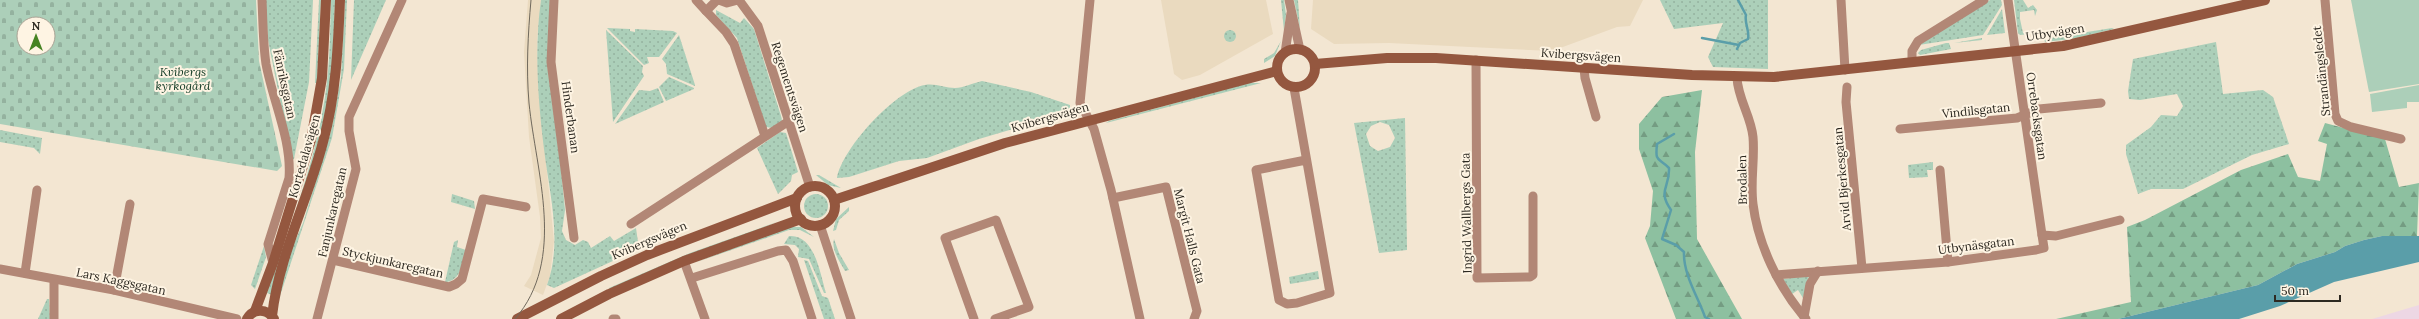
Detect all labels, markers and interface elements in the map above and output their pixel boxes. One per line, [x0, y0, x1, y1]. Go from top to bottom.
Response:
north arrow [16, 16, 56, 56]
text: N [32, 19, 41, 33]
street label: Utbyvägen [2025, 20, 2085, 44]
street label: Strandängsledet [2309, 25, 2333, 117]
street label: Regementsvägen [768, 40, 812, 134]
street label: Kvibergsvägen [1540, 45, 1622, 65]
street label: Fänriksgatan [270, 48, 300, 120]
park label: Kvibergs kyrkogård [155, 64, 211, 93]
street label: Orrebacksgatan [2023, 71, 2051, 161]
street label: Hinderbanan [559, 80, 583, 154]
street label: Kvibergsvägen [1009, 99, 1091, 135]
street label: Vindilsgatan [1940, 99, 2011, 121]
street label: Kortedalavägen [285, 112, 323, 200]
street label: Arvid Bjerkesgatan [1830, 127, 1854, 232]
street label: Ingrid Wallbergs Gata [1457, 152, 1475, 274]
street label: Brodalen [1734, 155, 1750, 205]
street label: Fanjunkaregatan [314, 165, 350, 259]
street label: Margit Halls Gata [1171, 187, 1209, 285]
street label: Kvibergsvägen [609, 217, 689, 263]
street label: Utbynäsgatan [1937, 233, 2015, 257]
street label: Styckjunkaregatan [341, 243, 445, 281]
street label: Lars Kaggsgatan [75, 264, 167, 298]
scale bar [2275, 277, 2340, 303]
text: 50 m [2281, 283, 2309, 298]

